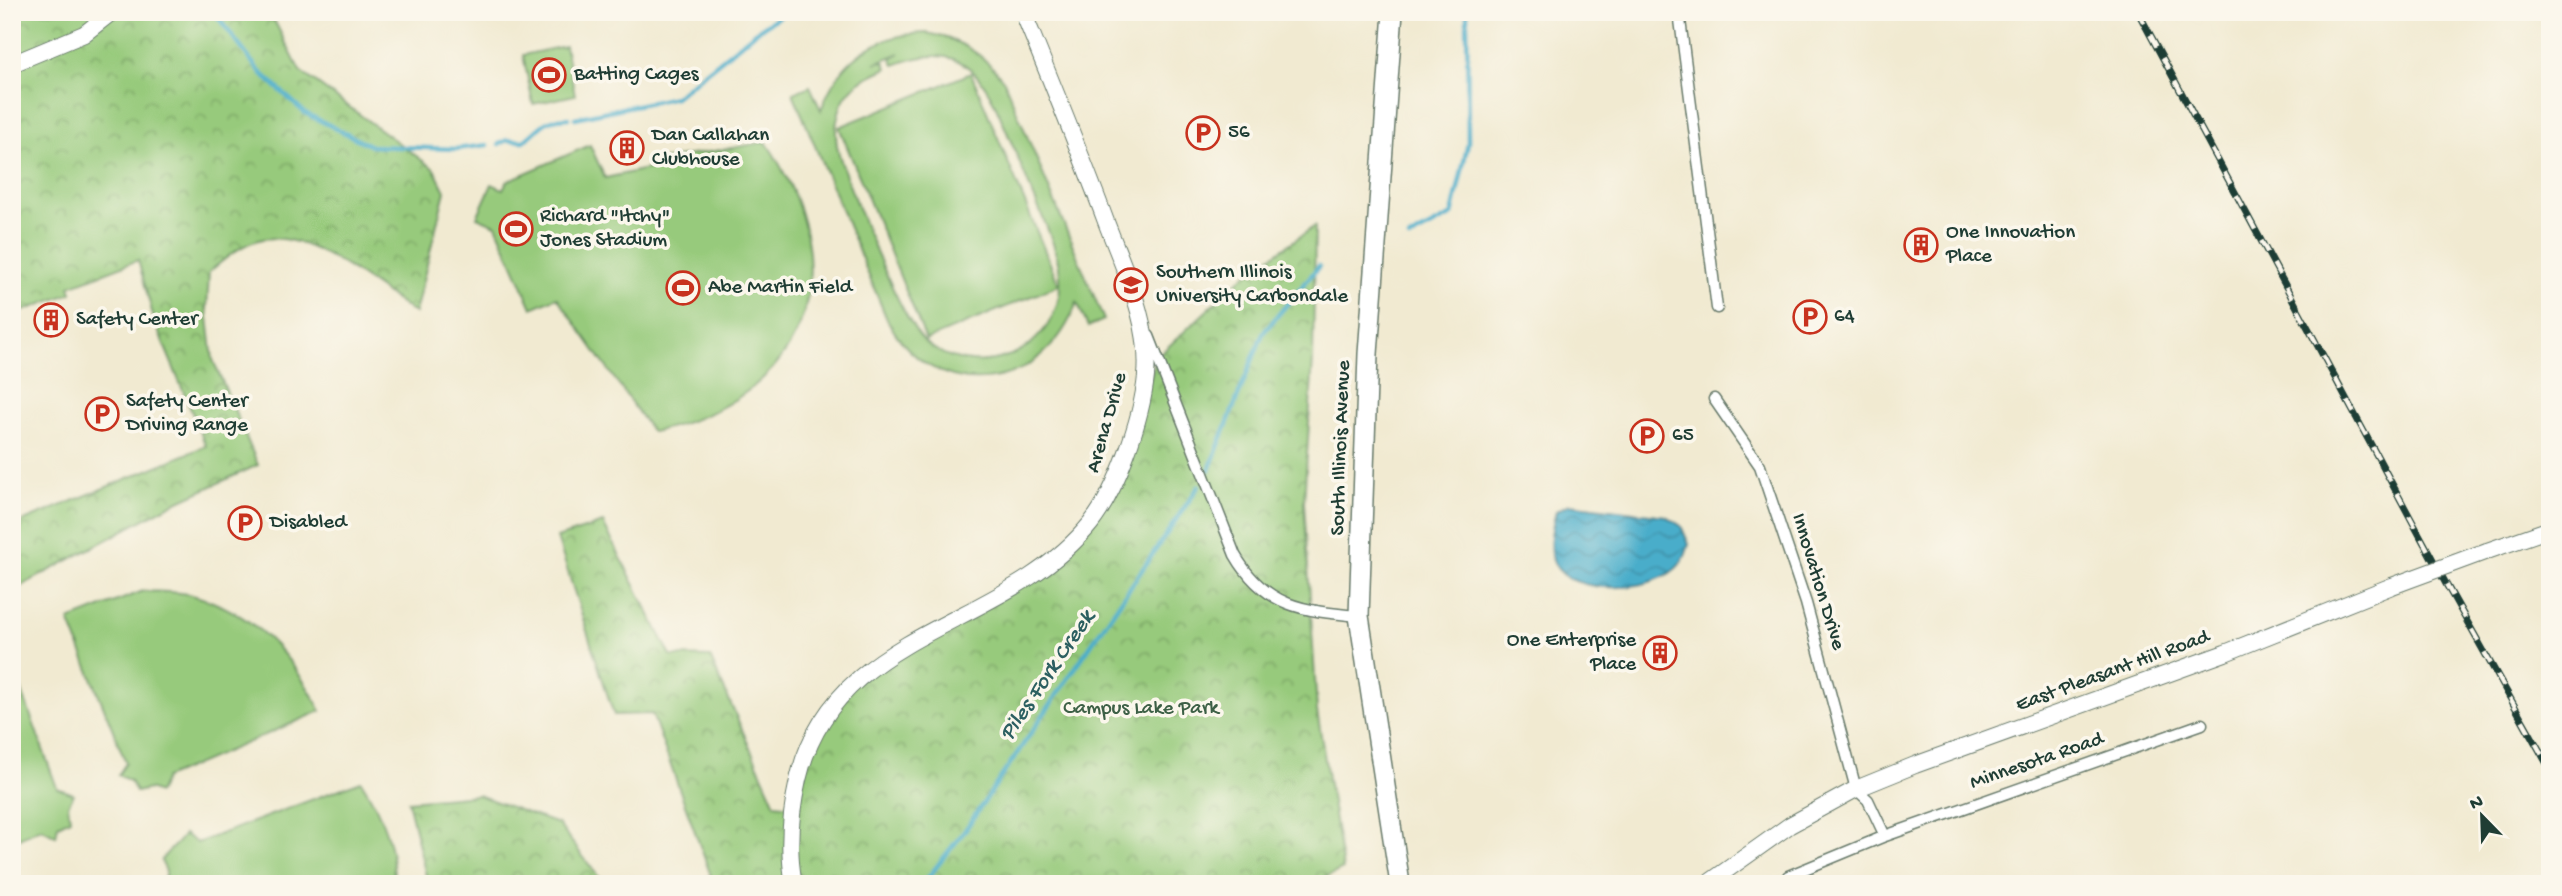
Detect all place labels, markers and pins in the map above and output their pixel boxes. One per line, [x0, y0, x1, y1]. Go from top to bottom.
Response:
sports icon: Batting Cages [530, 56, 568, 94]
place label: Batting Cages [573, 63, 700, 88]
parking icon: 56 [1184, 114, 1222, 152]
place label: 56 [1228, 121, 1250, 146]
place label: Dan Callahan Clubhouse [650, 124, 769, 173]
building icon: Dan Callahan Clubhouse [608, 129, 646, 167]
place label: Richard "Itchy" Jones Stadium [540, 205, 670, 254]
sports icon: Richard "Itchy" Jones Stadium [497, 210, 535, 248]
place label: One Innovation Place [1945, 221, 2075, 270]
building icon: One Innovation Place [1902, 226, 1940, 264]
place label: Southern Illinois University Carbondale [1156, 261, 1349, 310]
school or university icon: Southern Illinois University Carbondale [1112, 266, 1150, 304]
sports icon: Abe Martin Field [664, 269, 702, 307]
place label: Abe Martin Field [708, 276, 854, 301]
parking icon: 64 [1791, 298, 1829, 336]
building icon: Safety Center [32, 301, 70, 339]
place label: 64 [1834, 305, 1855, 330]
place label: Safety Center [76, 308, 199, 333]
place label: Safety Center Driving Range [124, 390, 249, 439]
parking icon: Safety Center Driving Range [83, 395, 121, 433]
parking icon: 65 [1628, 417, 1666, 455]
place label: 65 [1672, 424, 1694, 449]
parking icon: Disabled [226, 504, 264, 542]
place label: Disabled [268, 511, 348, 536]
place label: One Enterprise Place [1507, 629, 1637, 678]
building icon: One Enterprise Place [1641, 634, 1679, 672]

